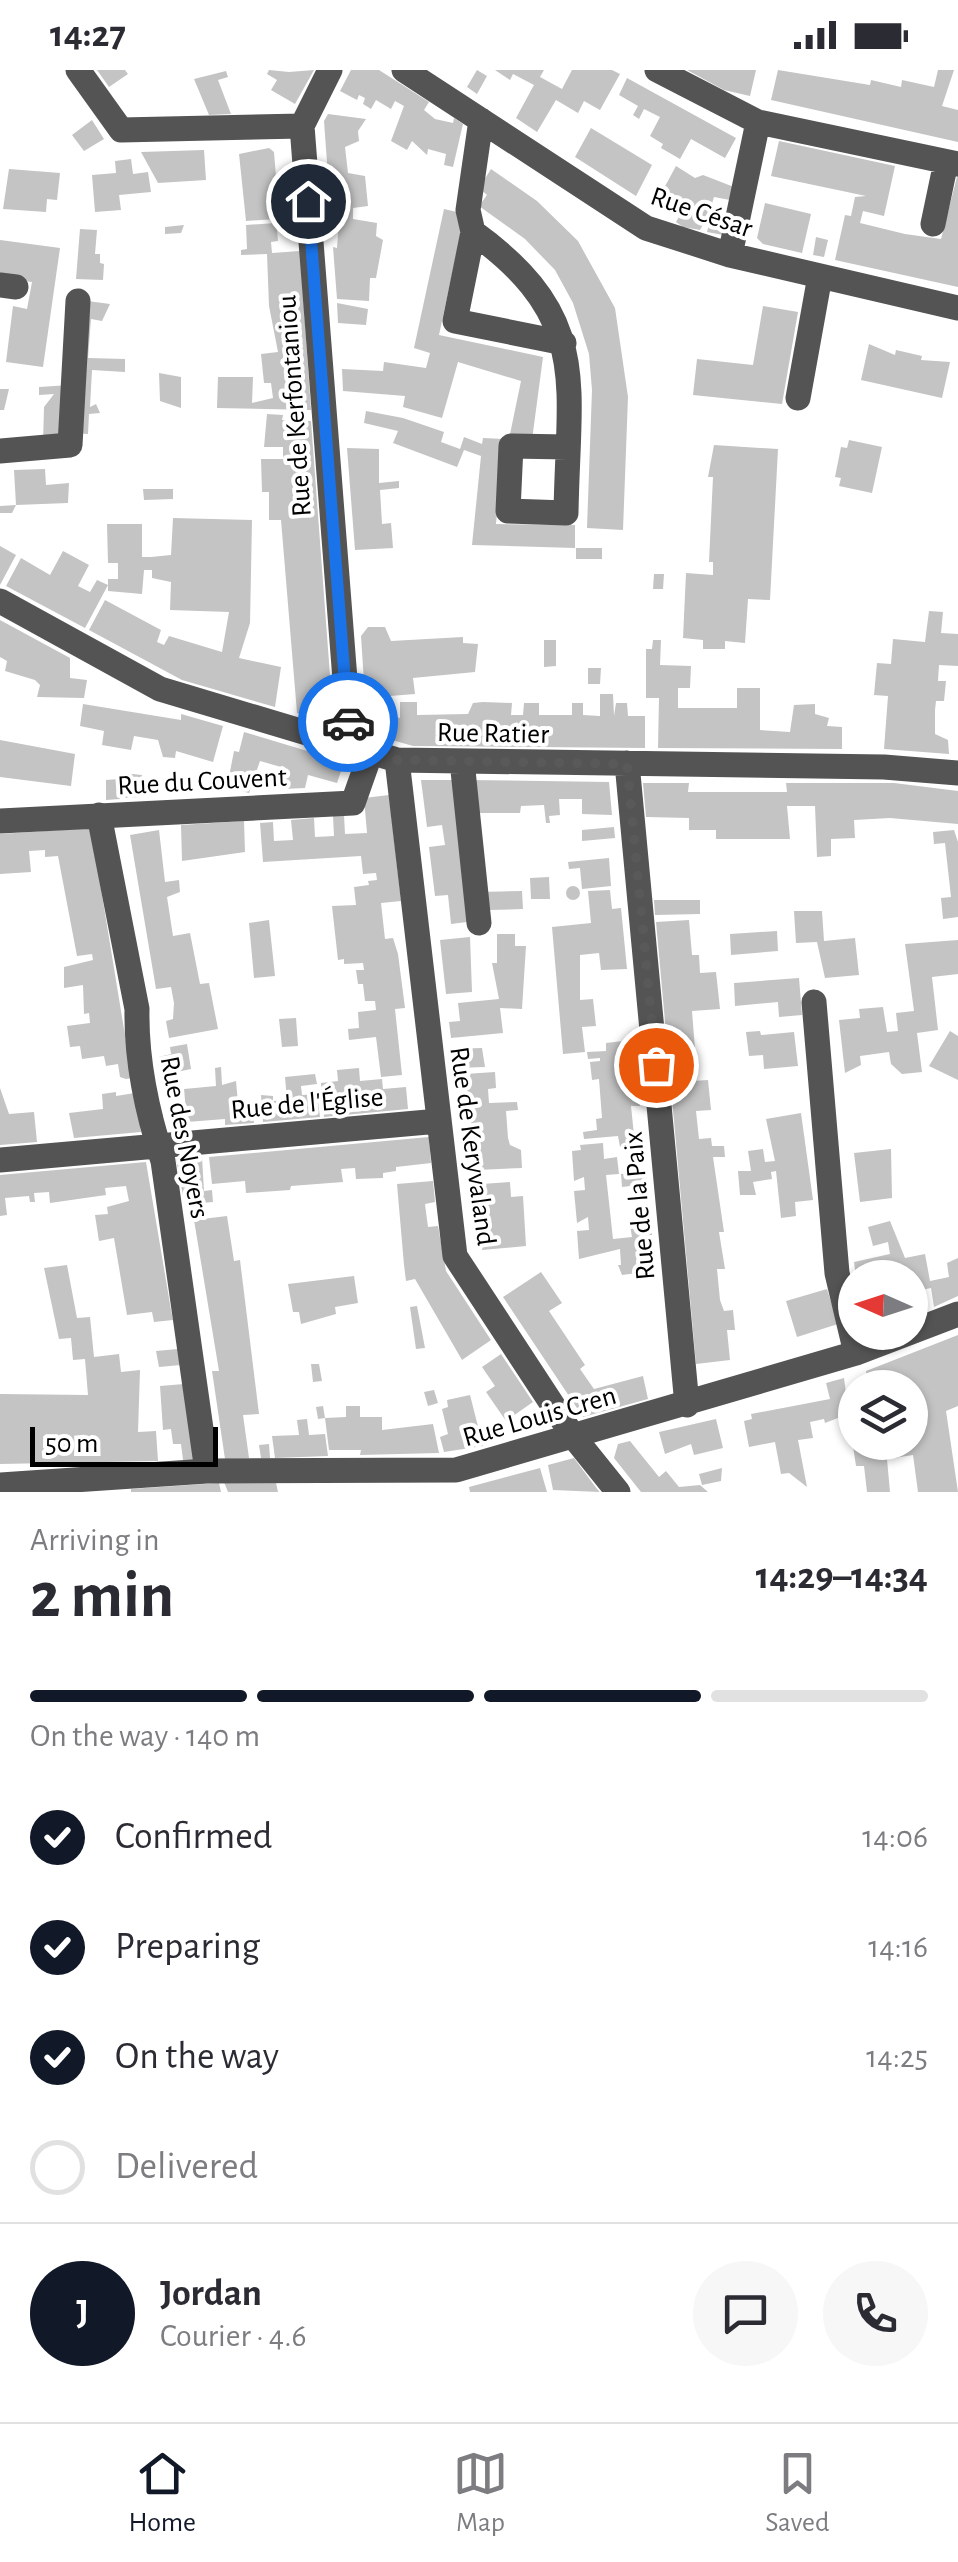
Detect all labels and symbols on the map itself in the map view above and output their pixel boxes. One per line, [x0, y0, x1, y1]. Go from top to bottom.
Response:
pin [266, 159, 351, 244]
street label: Rue César [647, 182, 756, 243]
street label: Rue de Kerfontaniou [273, 294, 317, 518]
courier [298, 672, 398, 772]
street label: Rue Ratier [437, 719, 549, 749]
street label: Rue du Couvent [117, 764, 288, 800]
pin [614, 1023, 699, 1108]
street label: Rue de Keryvaland [444, 1045, 500, 1248]
street label: Rue des Noyers [155, 1054, 214, 1221]
street label: Rue de l'Église [229, 1080, 385, 1125]
street label: Rue de la Paix [620, 1130, 660, 1281]
north arrow [838, 1260, 928, 1350]
street label: Rue Louis Cren [460, 1382, 619, 1452]
scale bar [30, 1422, 218, 1466]

